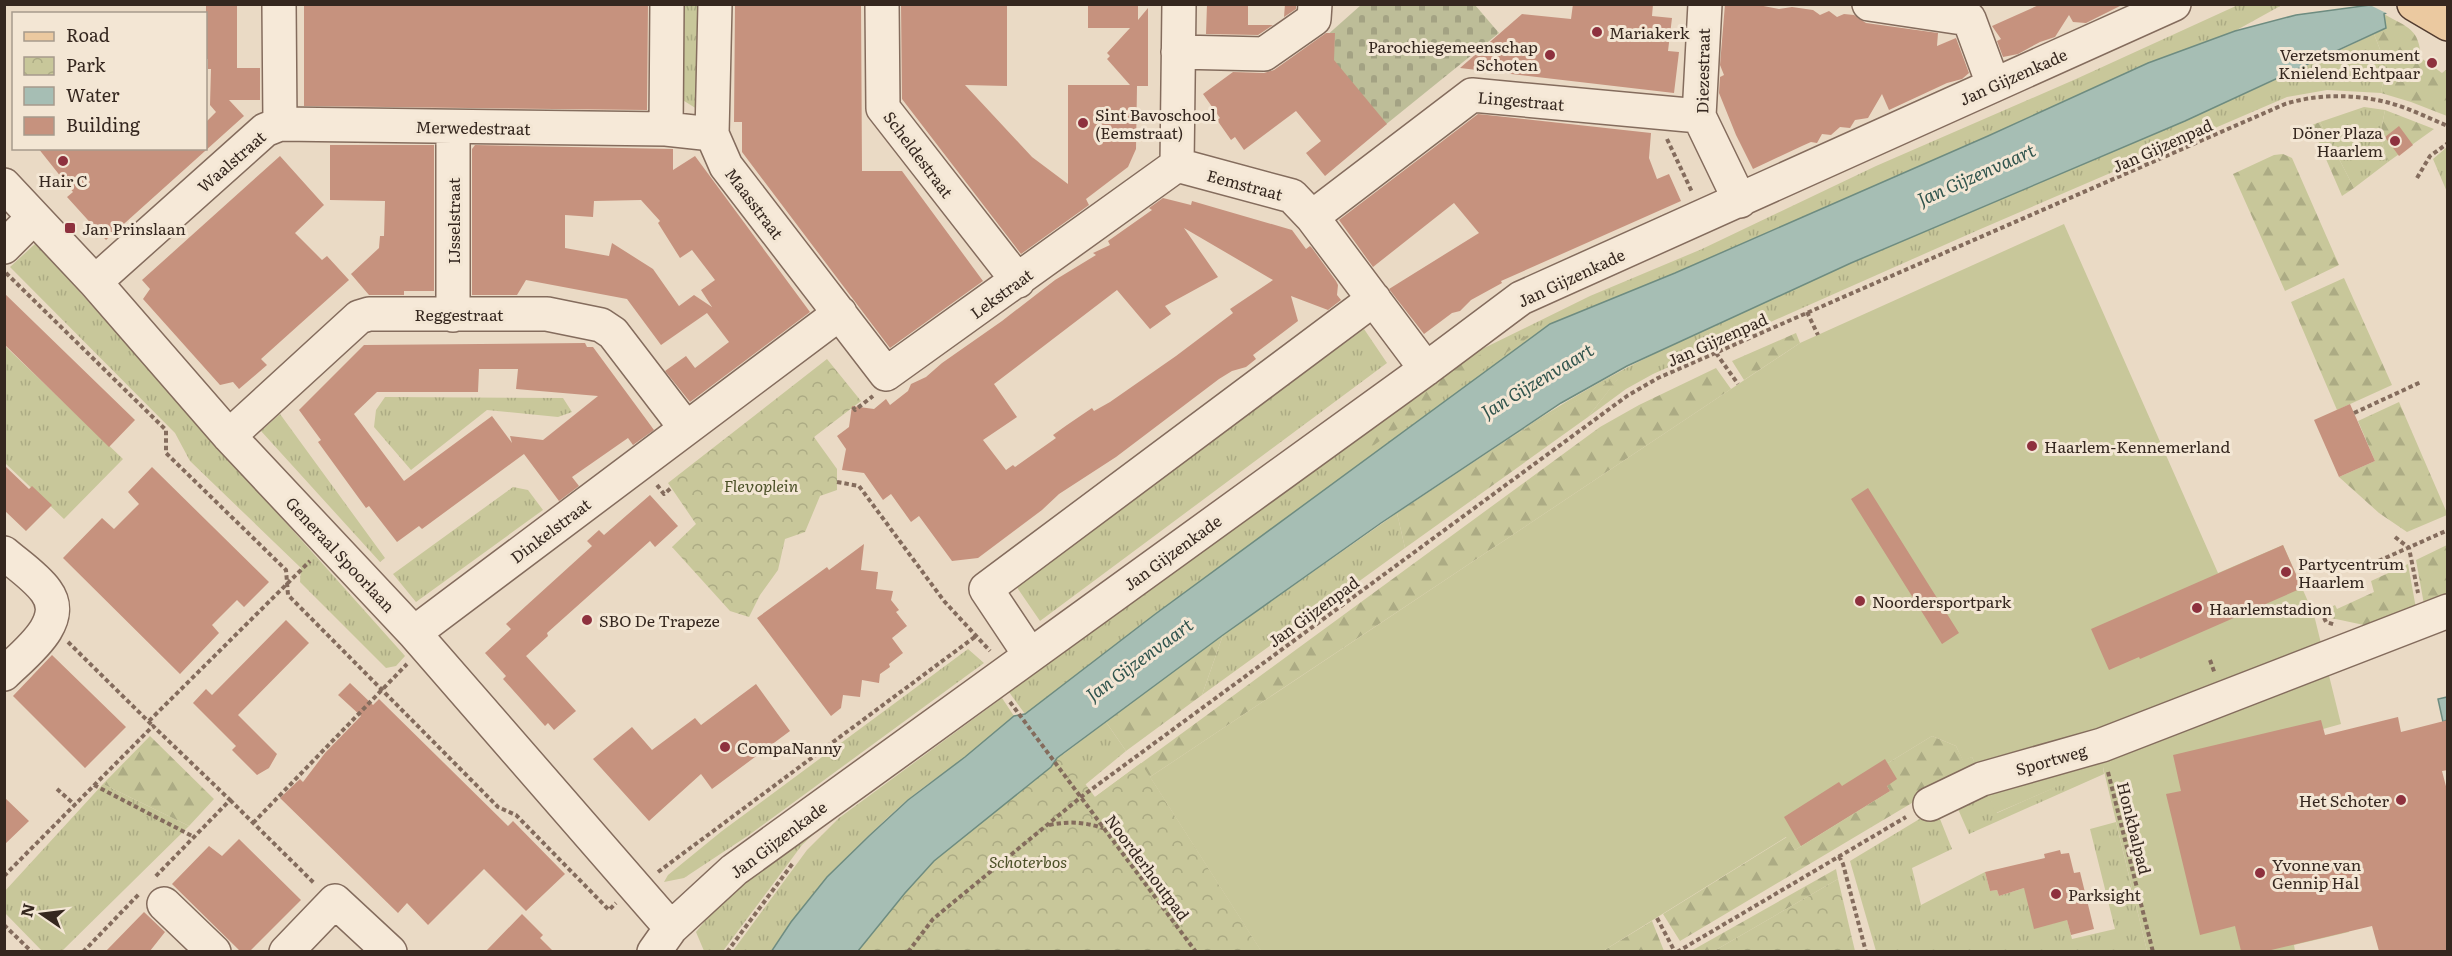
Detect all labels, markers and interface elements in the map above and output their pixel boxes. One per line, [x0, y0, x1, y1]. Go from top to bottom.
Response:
legend [12, 12, 207, 150]
place label: Mariakerk [1609, 20, 1690, 44]
text: Road [66, 21, 110, 48]
marker: Mariakerk [1590, 25, 1604, 39]
street label: Diezestraat [1689, 27, 1715, 114]
place label: Parochiegemeenschap Schoten [1368, 34, 1538, 76]
street label: Jan Gijzenkade [1955, 42, 2071, 110]
place label: Verzetsmonument Knielend Echtpaar [2278, 42, 2421, 84]
marker: Parochiegemeenschap Schoten [1543, 48, 1557, 62]
text: Park [66, 51, 107, 78]
marker: Verzetsmonument Knielend Echtpaar [2425, 56, 2439, 70]
text: Water [66, 81, 120, 108]
street label: Lingestraat [1477, 84, 1566, 116]
place label: Sint Bavoschool (Eemstraat) [1095, 102, 1216, 144]
street label: Scheldestraat [878, 106, 960, 203]
text: Building [66, 111, 141, 138]
street label: Jan Gijzenpad [2108, 112, 2216, 178]
street label: Merwedestraat [415, 114, 531, 140]
marker: Sint Bavoschool (Eemstraat) [1076, 116, 1090, 130]
place label: Döner Plaza Haarlem [2292, 120, 2383, 162]
street label: Waalstraat [191, 124, 271, 198]
marker: Döner Plaza Haarlem [2388, 134, 2402, 148]
water label: Jan Gijzenvaart [1913, 136, 2039, 212]
marker: Hair C [56, 154, 70, 168]
street label: Maasstraat [720, 162, 790, 244]
street label: Eemstraat [1204, 162, 1286, 206]
place label: Hair C [38, 168, 88, 192]
street label: IJsselstraat [441, 177, 465, 264]
place label: Jan Prinslaan [82, 216, 186, 240]
marker: Jan Prinslaan [63, 221, 77, 235]
street label: Jan Gijzenkade [1514, 242, 1628, 312]
street label: Lekstraat [965, 262, 1038, 324]
street label: Reggestraat [414, 302, 504, 326]
street label: Jan Gijzenpad [1663, 306, 1771, 372]
water label: Jan Gijzenvaart [1476, 336, 1598, 424]
place label: Haarlem-Kennemerland [2044, 434, 2230, 458]
marker: Haarlem-Kennemerland [2025, 439, 2039, 453]
park label: Flevoplein [724, 473, 799, 497]
street label: Generaal Spoorlaan [281, 491, 401, 618]
street label: Dinkelstraat [505, 491, 596, 568]
street label: Jan Gijzenkade [1118, 508, 1226, 596]
place label: Partycentrum Haarlem [2298, 551, 2405, 593]
marker: Partycentrum Haarlem [2279, 565, 2293, 579]
street label: Jan Gijzenpad [1263, 570, 1364, 652]
place label: Noordersportpark [1872, 589, 2012, 613]
marker: Noordersportpark [1853, 594, 1867, 608]
place label: Haarlemstadion [2209, 596, 2333, 620]
marker: Haarlemstadion [2190, 601, 2204, 615]
place label: SBO De Trapeze [599, 608, 720, 632]
water label: Jan Gijzenvaart [1080, 611, 1198, 707]
marker: SBO De Trapeze [580, 613, 594, 627]
place label: CompaNanny [737, 735, 842, 759]
street label: Sportweg [2013, 737, 2090, 781]
marker: CompaNanny [718, 740, 732, 754]
street label: Honkbalpad [2112, 779, 2158, 877]
place label: Het Schoter [2299, 788, 2389, 812]
marker: Het Schoter [2394, 793, 2408, 807]
street label: Jan Gijzenkade [725, 795, 831, 883]
street label: Noorderhoutpad [1100, 809, 1196, 925]
park label: Schoterbos [989, 849, 1067, 873]
place label: Yvonne van Gennip Hal [2272, 852, 2362, 894]
marker: Yvonne van Gennip Hal [2253, 866, 2267, 880]
place label: Parksight [2068, 882, 2142, 906]
north arrow [12, 884, 72, 944]
marker: Parksight [2049, 887, 2063, 901]
text: N [13, 901, 40, 920]

